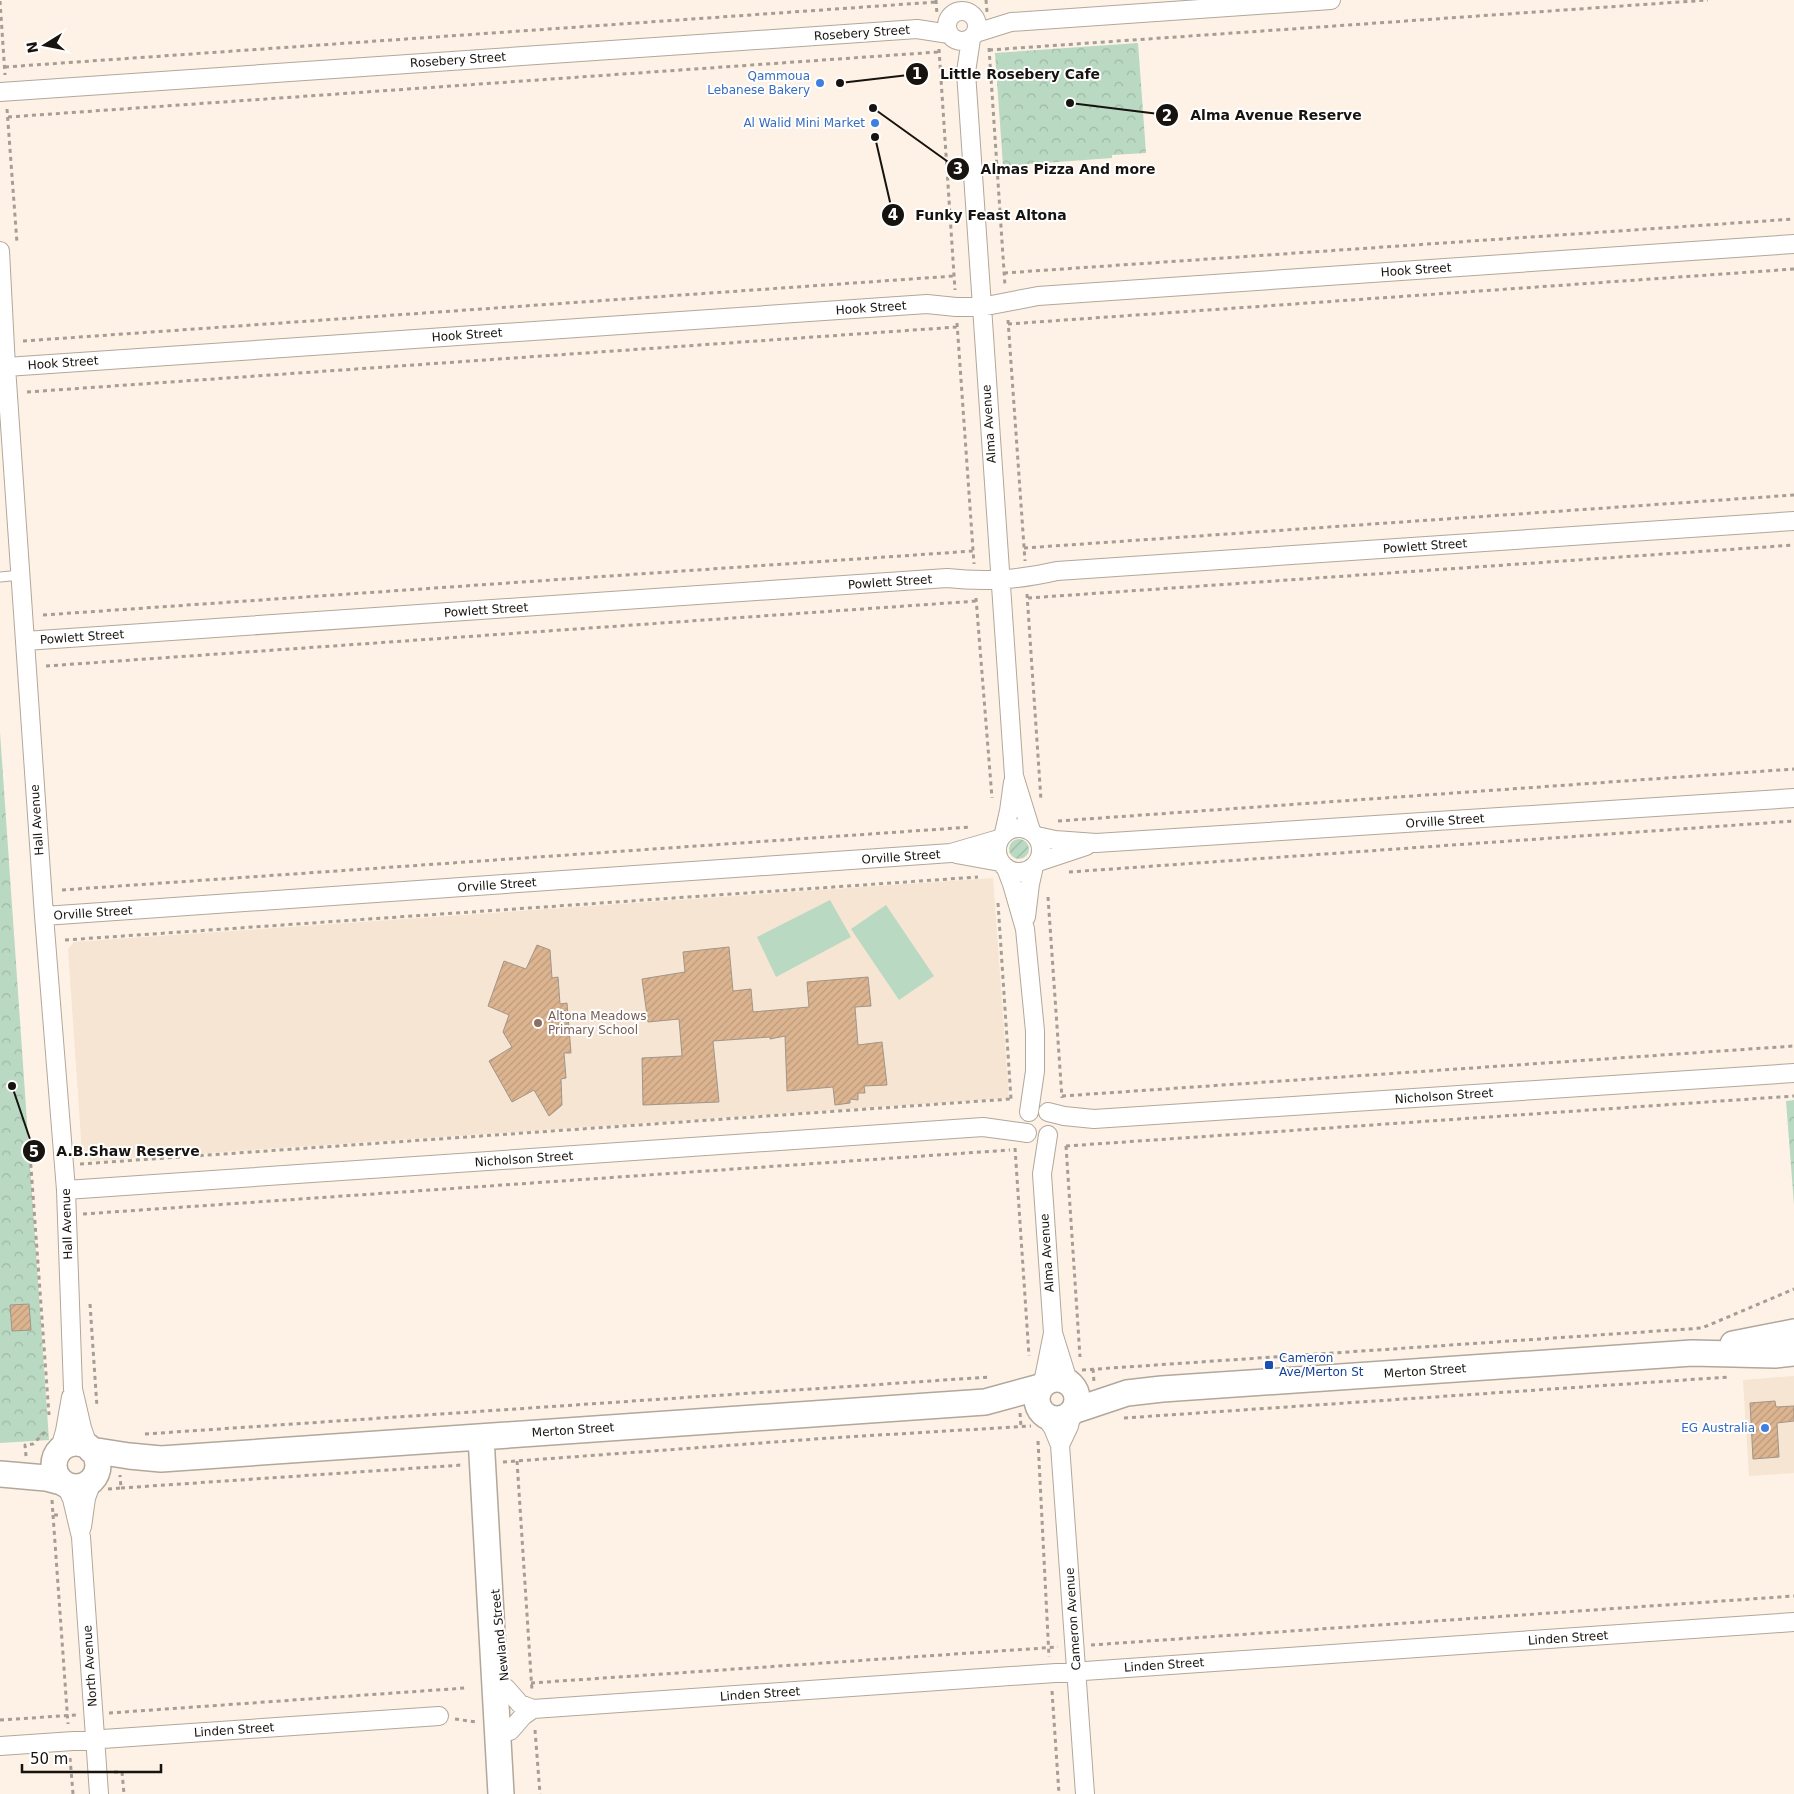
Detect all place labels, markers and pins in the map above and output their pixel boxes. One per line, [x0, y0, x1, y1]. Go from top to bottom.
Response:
callout: Little Rosebery Cafe [905, 59, 1110, 88]
place label: Qammoua Lebanese Bakery [707, 69, 810, 97]
marker: Qammoua Lebanese Bakery [814, 77, 826, 89]
callout: Alma Avenue Reserve [1155, 101, 1371, 130]
place label: Al Walid Mini Market [743, 116, 865, 130]
marker: Al Walid Mini Market [869, 117, 881, 129]
callout: Almas Pizza And more [945, 154, 1165, 183]
callout: Funky Feast Altona [881, 200, 1077, 229]
place label: Altona Meadows Primary School [548, 1009, 646, 1037]
marker: Altona Meadows Primary School [532, 1017, 544, 1029]
callout: A.B.Shaw Reserve [21, 1137, 210, 1166]
place label: Cameron Ave/Merton St [1279, 1351, 1364, 1379]
marker: Cameron Ave/Merton St [1263, 1359, 1275, 1371]
place label: EG Australia [1681, 1421, 1755, 1435]
marker: EG Australia [1759, 1422, 1771, 1434]

